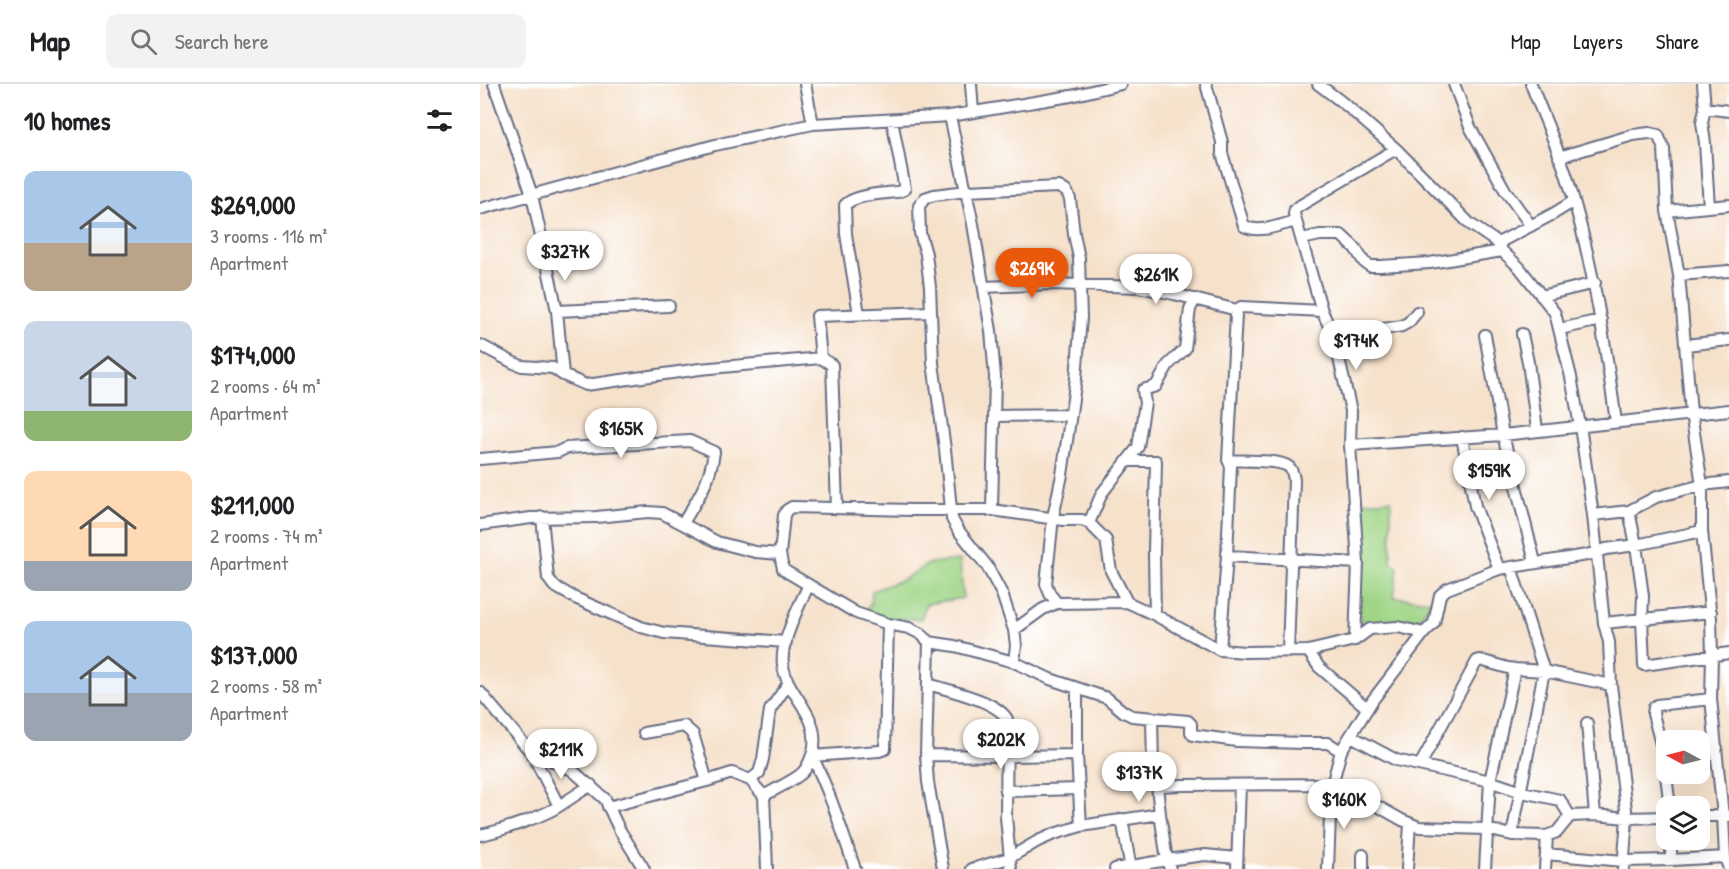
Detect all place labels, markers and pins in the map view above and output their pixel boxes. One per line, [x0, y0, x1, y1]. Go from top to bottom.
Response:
pin: $327K [523, 231, 607, 282]
pin: $269K [990, 248, 1074, 299]
pin: $261K [1114, 254, 1198, 305]
pin: $174K [1314, 320, 1398, 371]
pin: $165K [579, 408, 663, 459]
pin: $159K [1447, 450, 1531, 501]
pin: $202K [959, 719, 1043, 770]
pin: $211K [519, 729, 603, 780]
pin: $137K [1097, 752, 1181, 803]
pin: $160K [1302, 779, 1386, 830]

